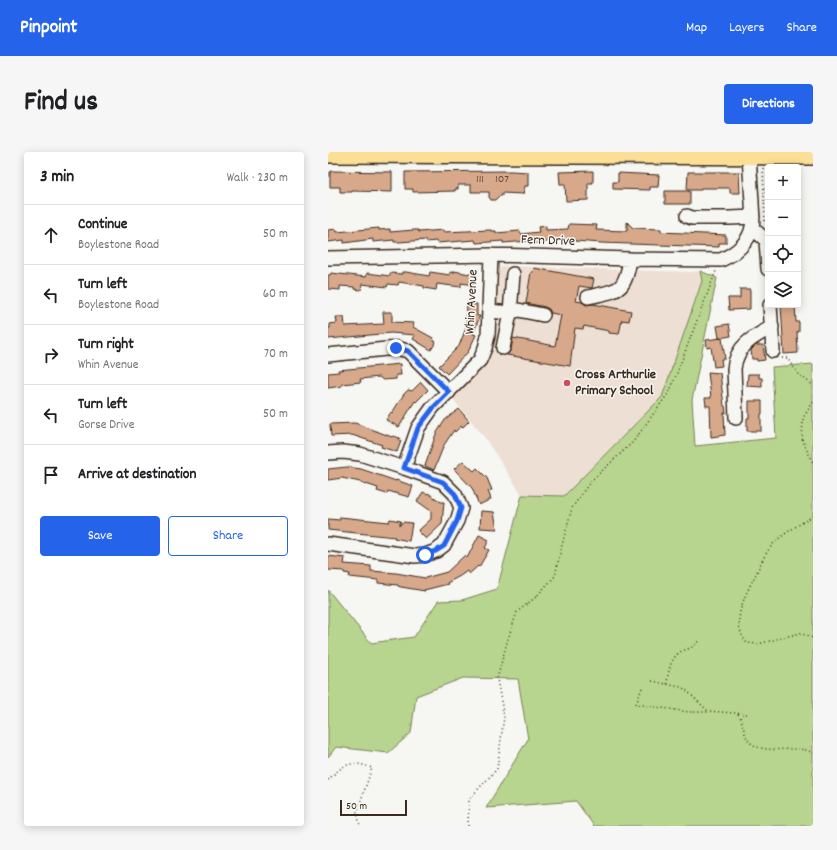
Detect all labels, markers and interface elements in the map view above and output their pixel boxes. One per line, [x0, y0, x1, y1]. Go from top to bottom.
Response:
text: Pinpoint [20, 15, 77, 42]
text: Map [686, 18, 707, 38]
text: Layers [729, 18, 764, 38]
text: Share [786, 18, 817, 38]
text: Find us [24, 84, 98, 124]
button: Directions [724, 84, 813, 124]
map controls [765, 164, 801, 308]
button: + [765, 164, 801, 200]
text: 3 min [40, 166, 74, 190]
text: Walk · 230 m [227, 169, 288, 188]
house number: 111 [476, 171, 484, 188]
house number: 107 [495, 171, 509, 188]
button: − [765, 200, 801, 236]
text: Continue [78, 214, 127, 236]
icon: ahead [40, 224, 62, 246]
text: 50 m [263, 225, 288, 244]
street label: Fern Drive [521, 230, 575, 252]
text: Boylestone Road [78, 236, 159, 255]
button: locate [765, 236, 801, 272]
street label: Whin Avenue [460, 269, 484, 335]
button: layers [765, 272, 801, 308]
text: Turn left [78, 274, 127, 296]
icon: left [40, 284, 62, 306]
text: 60 m [263, 285, 288, 304]
text: Boylestone Road [78, 296, 159, 315]
text: Turn right [78, 334, 134, 356]
route end [387, 339, 405, 357]
icon: right [40, 344, 62, 366]
text: 70 m [264, 345, 288, 364]
text: Whin Avenue [78, 356, 138, 375]
place label: Cross Arthurlie Primary School [575, 365, 656, 401]
marker: Cross Arthurlie Primary School [562, 378, 572, 388]
text: Turn left [78, 394, 127, 416]
icon: left [40, 404, 62, 426]
text: 50 m [263, 405, 288, 424]
text: Gorse Drive [78, 416, 134, 435]
icon: arrive [40, 464, 62, 486]
text: Arrive at destination [78, 464, 196, 486]
button: Save [40, 516, 160, 556]
button: Share [168, 516, 288, 556]
route start [416, 546, 434, 564]
scale bar [340, 798, 407, 817]
text: 50 m [346, 799, 367, 815]

